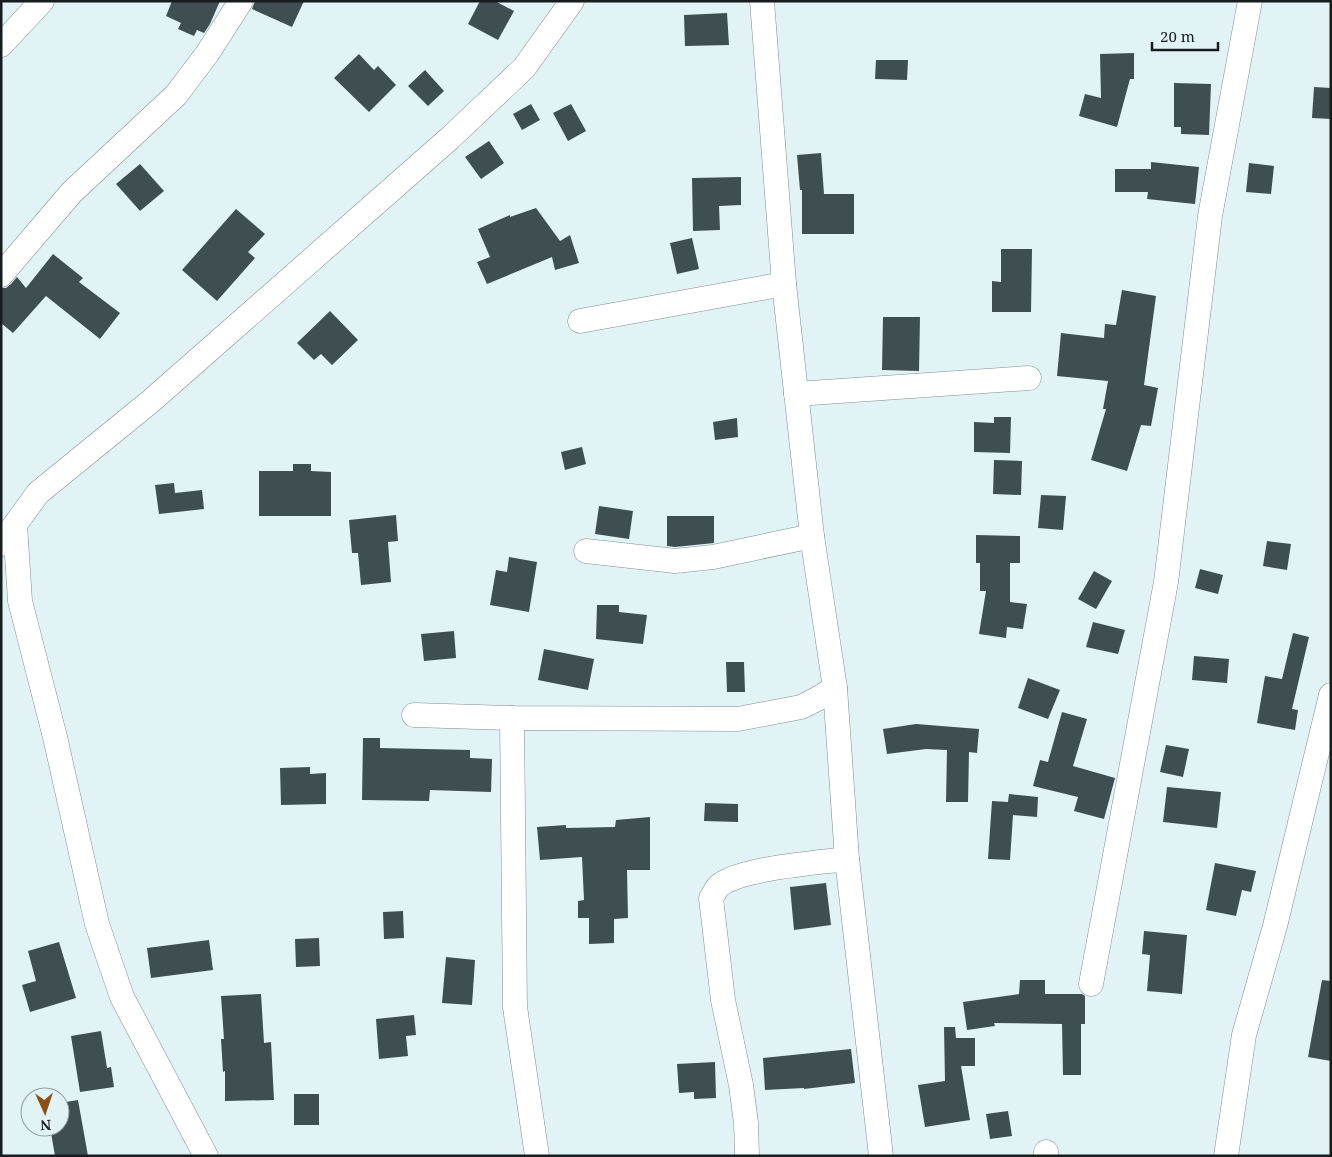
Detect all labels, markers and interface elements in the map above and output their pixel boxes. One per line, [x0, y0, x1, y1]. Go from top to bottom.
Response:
scale bar [1152, 20, 1218, 52]
text: 20 m [1160, 26, 1195, 46]
north arrow [20, 1087, 70, 1137]
text: N [40, 1116, 52, 1135]

